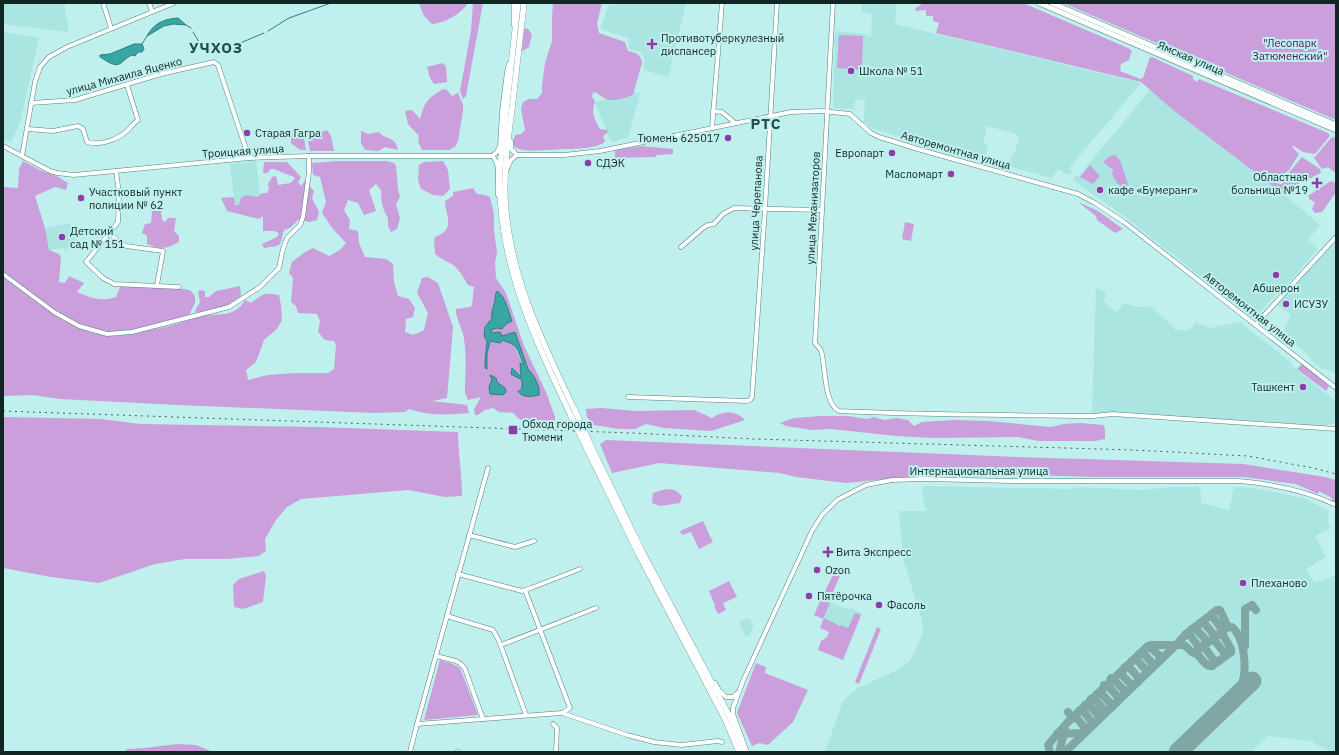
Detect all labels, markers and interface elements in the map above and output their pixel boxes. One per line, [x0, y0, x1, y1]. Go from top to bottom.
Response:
place label: Противотуберкулезный диспансер [661, 31, 784, 58]
park label: "Лесопарк Затюменский" [1252, 36, 1328, 63]
district label: УЧХОЗ [189, 38, 243, 57]
marker: Противотуберкулезный диспансер [646, 38, 658, 50]
street label: Ямская улица [1156, 38, 1227, 78]
street label: улица Михаила Яценко [65, 54, 183, 98]
place label: Школа № 51 [859, 64, 924, 78]
marker: Школа № 51 [846, 66, 856, 76]
district label: РТС [751, 114, 782, 133]
place label: Старая Гагра [255, 126, 321, 140]
marker: Старая Гагра [242, 128, 252, 138]
street label: Авторемонтная улица [900, 128, 1013, 172]
place label: Тюмень 625017 [638, 131, 720, 145]
marker: Тюмень 625017 [723, 133, 733, 143]
street label: Троицкая улица [202, 141, 285, 161]
place label: Европарт [835, 146, 884, 160]
marker: Европарт [887, 148, 897, 158]
street label: улица Механизаторов [803, 151, 823, 265]
street label: улица Черепанова [747, 155, 765, 251]
place label: СДЭК [596, 156, 625, 170]
marker: СДЭК [583, 158, 593, 168]
place label: Масломарт [885, 167, 943, 181]
marker: Масломарт [946, 169, 956, 179]
place label: Областная больница №19 [1231, 170, 1308, 197]
marker: Областная больница №19 [1311, 177, 1323, 189]
place label: кафе «Бумеранг» [1108, 183, 1198, 197]
place label: Участковый пункт полиции № 62 [89, 185, 182, 212]
marker: кафе «Бумеранг» [1095, 185, 1105, 195]
marker: Участковый пункт полиции № 62 [76, 193, 86, 203]
place label: Детский сад № 151 [70, 224, 125, 251]
marker: Детский сад № 151 [57, 232, 67, 242]
street label: Авторемонтная улица [1201, 269, 1299, 350]
marker: Абшерон [1271, 270, 1281, 280]
place label: Абшерон [1252, 281, 1300, 295]
place label: ИСУЗУ [1294, 297, 1328, 311]
marker: ИСУЗУ [1281, 299, 1291, 309]
place label: Ташкент [1251, 380, 1295, 394]
marker: Ташкент [1298, 382, 1308, 392]
place label: Обход города Тюмени [522, 417, 592, 444]
marker: Обход города Тюмени [507, 424, 519, 436]
street label: Интернациональная улица [910, 464, 1049, 478]
place label: Вита Экспресс [836, 545, 912, 559]
marker: Вита Экспресс [823, 547, 833, 557]
place label: Ozon [825, 563, 850, 577]
marker: Ozon [812, 565, 822, 575]
place label: Плеханово [1251, 576, 1307, 590]
marker: Плеханово [1238, 578, 1248, 588]
place label: Пятёрочка [817, 589, 872, 603]
marker: Пятёрочка [804, 591, 814, 601]
place label: Фасоль [887, 598, 926, 612]
marker: Фасоль [874, 600, 884, 610]

